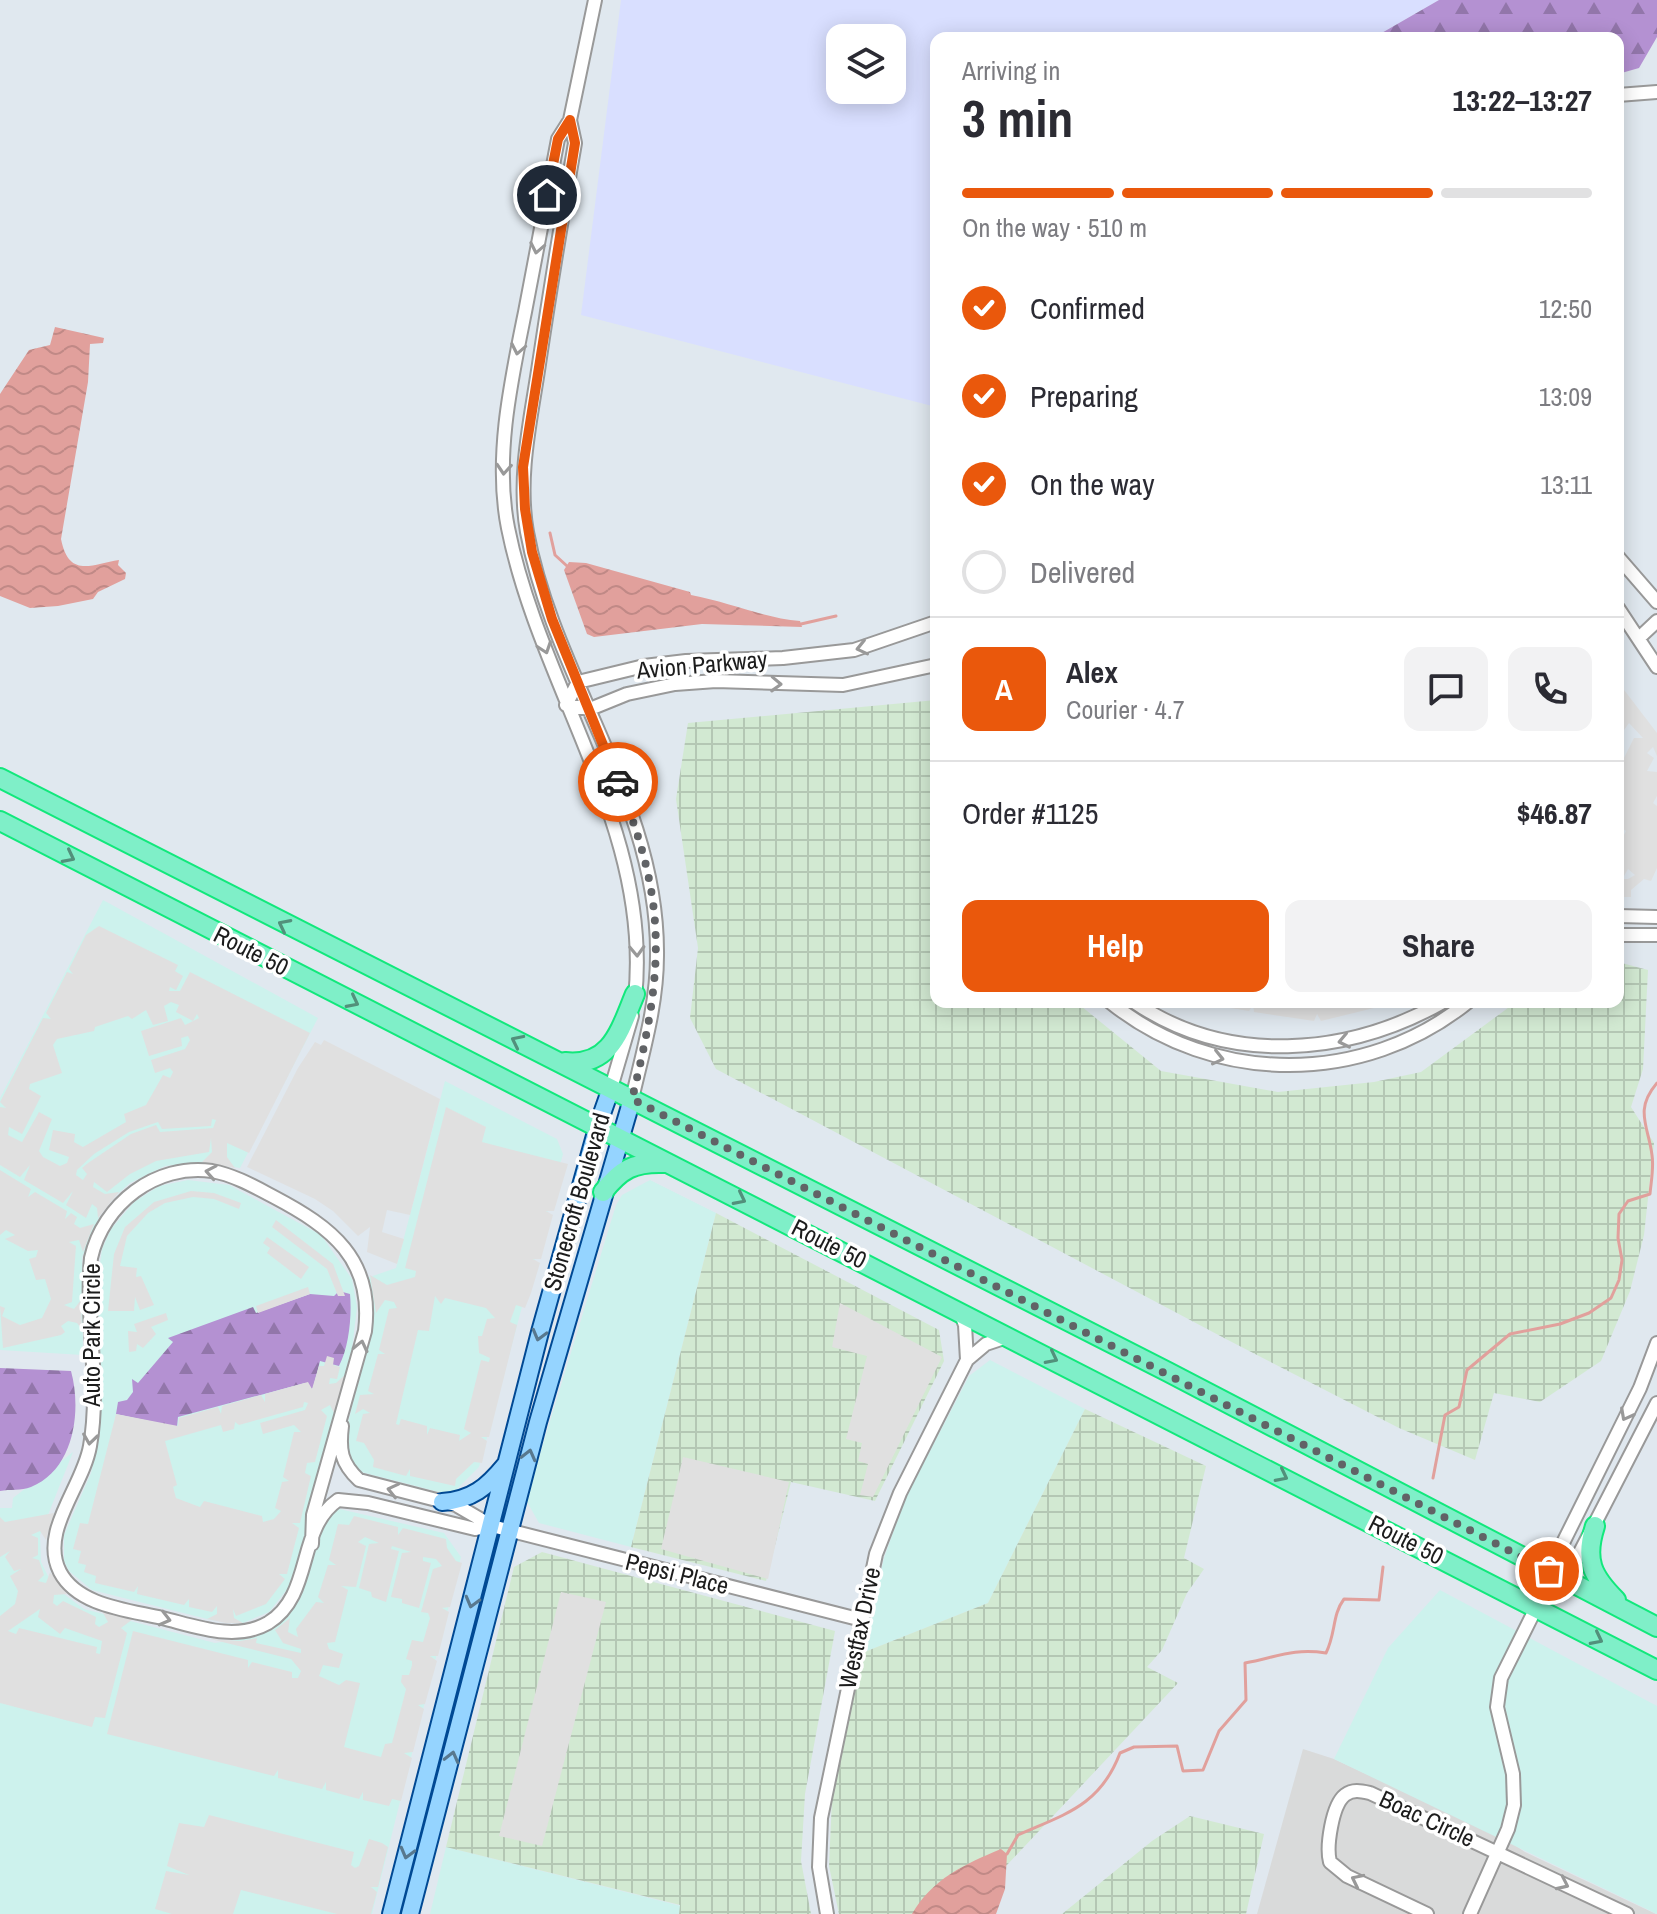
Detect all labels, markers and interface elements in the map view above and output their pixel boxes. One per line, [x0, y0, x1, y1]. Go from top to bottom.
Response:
map controls [826, 24, 906, 104]
button: layers [826, 24, 906, 104]
text: Arriving in [962, 53, 1060, 88]
text: 13:22–13:27 [1453, 80, 1592, 120]
text: 3 min [962, 83, 1073, 153]
pin [513, 161, 581, 229]
icon: home [525, 173, 569, 217]
text: On the way · 510 m [962, 210, 1147, 245]
one-way arrow [529, 241, 546, 255]
icon: check [962, 286, 1006, 330]
text: Confirmed [1030, 288, 1145, 328]
text: 12:50 [1539, 291, 1592, 326]
one-way arrow [510, 342, 527, 355]
icon: check [962, 374, 1006, 418]
text: Preparing [1030, 376, 1138, 416]
text: 13:09 [1539, 379, 1592, 414]
icon: check [962, 462, 1006, 506]
one-way arrow [496, 463, 513, 476]
text: On the way [1030, 464, 1154, 504]
text: 13:11 [1540, 467, 1592, 502]
text: Delivered [1030, 552, 1135, 592]
one-way arrow [856, 639, 870, 656]
one-way arrow [536, 641, 552, 655]
street label: Avion Parkway [634, 642, 769, 686]
button: chat [1404, 647, 1488, 731]
button: phone [1508, 647, 1592, 731]
text: Alex [1066, 652, 1118, 692]
text: A [995, 669, 1013, 709]
one-way arrow [770, 675, 783, 692]
text: Courier · 4.7 [1066, 692, 1185, 727]
courier [578, 742, 658, 822]
icon: car [596, 760, 640, 804]
text: Order #1125 [962, 793, 1098, 833]
text: $46.87 [1517, 793, 1592, 833]
one-way arrow [61, 848, 76, 863]
button: Help [962, 900, 1269, 992]
button: Share [1285, 900, 1592, 992]
street label: Route 50 [209, 918, 294, 982]
one-way arrow [278, 919, 293, 934]
one-way arrow [628, 945, 645, 958]
one-way arrow [345, 993, 360, 1008]
one-way arrow [1338, 1032, 1351, 1049]
one-way arrow [510, 1035, 525, 1051]
one-way arrow [1211, 1048, 1224, 1065]
street label: Stonecroft Boulevard [535, 1109, 617, 1294]
one-way arrow [204, 1165, 217, 1182]
one-way arrow [732, 1189, 747, 1205]
street label: Route 50 [787, 1211, 872, 1275]
street label: Auto Park Circle [75, 1263, 107, 1408]
one-way arrow [532, 1328, 549, 1342]
one-way arrow [352, 1340, 369, 1353]
one-way arrow [1044, 1348, 1059, 1363]
one-way arrow [1621, 1406, 1636, 1421]
one-way arrow [82, 1432, 99, 1446]
one-way arrow [520, 1448, 537, 1462]
one-way arrow [1273, 1467, 1288, 1482]
one-way arrow [387, 1482, 401, 1499]
street label: Route 50 [1364, 1507, 1449, 1571]
pin [1515, 1537, 1583, 1605]
street label: Pepsi Place [622, 1545, 732, 1601]
icon: bag [1527, 1549, 1571, 1593]
street label: Westfax Drive [831, 1564, 887, 1691]
one-way arrow [465, 1594, 482, 1608]
one-way arrow [158, 1610, 172, 1627]
one-way arrow [1588, 1629, 1603, 1645]
one-way arrow [442, 1751, 459, 1765]
street label: Boac Circle [1375, 1782, 1480, 1854]
one-way arrow [399, 1846, 416, 1860]
one-way arrow [1351, 1874, 1366, 1890]
one-way arrow [1554, 1874, 1569, 1890]

